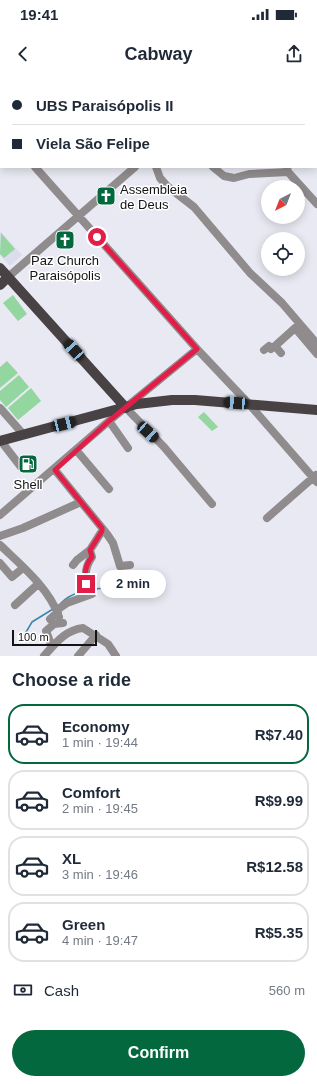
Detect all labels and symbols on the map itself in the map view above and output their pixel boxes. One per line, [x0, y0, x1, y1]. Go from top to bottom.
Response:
north arrow [261, 180, 305, 224]
place label: Assembleia de Deus [120, 182, 188, 212]
church icon: Assembleia de Deus [95, 185, 117, 207]
route start [88, 228, 106, 246]
church icon: Paz Church Paraisópolis [54, 229, 76, 251]
place label: Paz Church Paraisópolis [30, 253, 101, 283]
car [62, 337, 86, 363]
car [224, 396, 248, 410]
car [51, 415, 77, 433]
car [135, 420, 161, 444]
fuel station icon: Shell [17, 453, 39, 475]
place label: Shell [14, 477, 43, 492]
callout: 2 min [100, 570, 166, 598]
route end [77, 575, 95, 593]
scale bar [12, 628, 97, 647]

